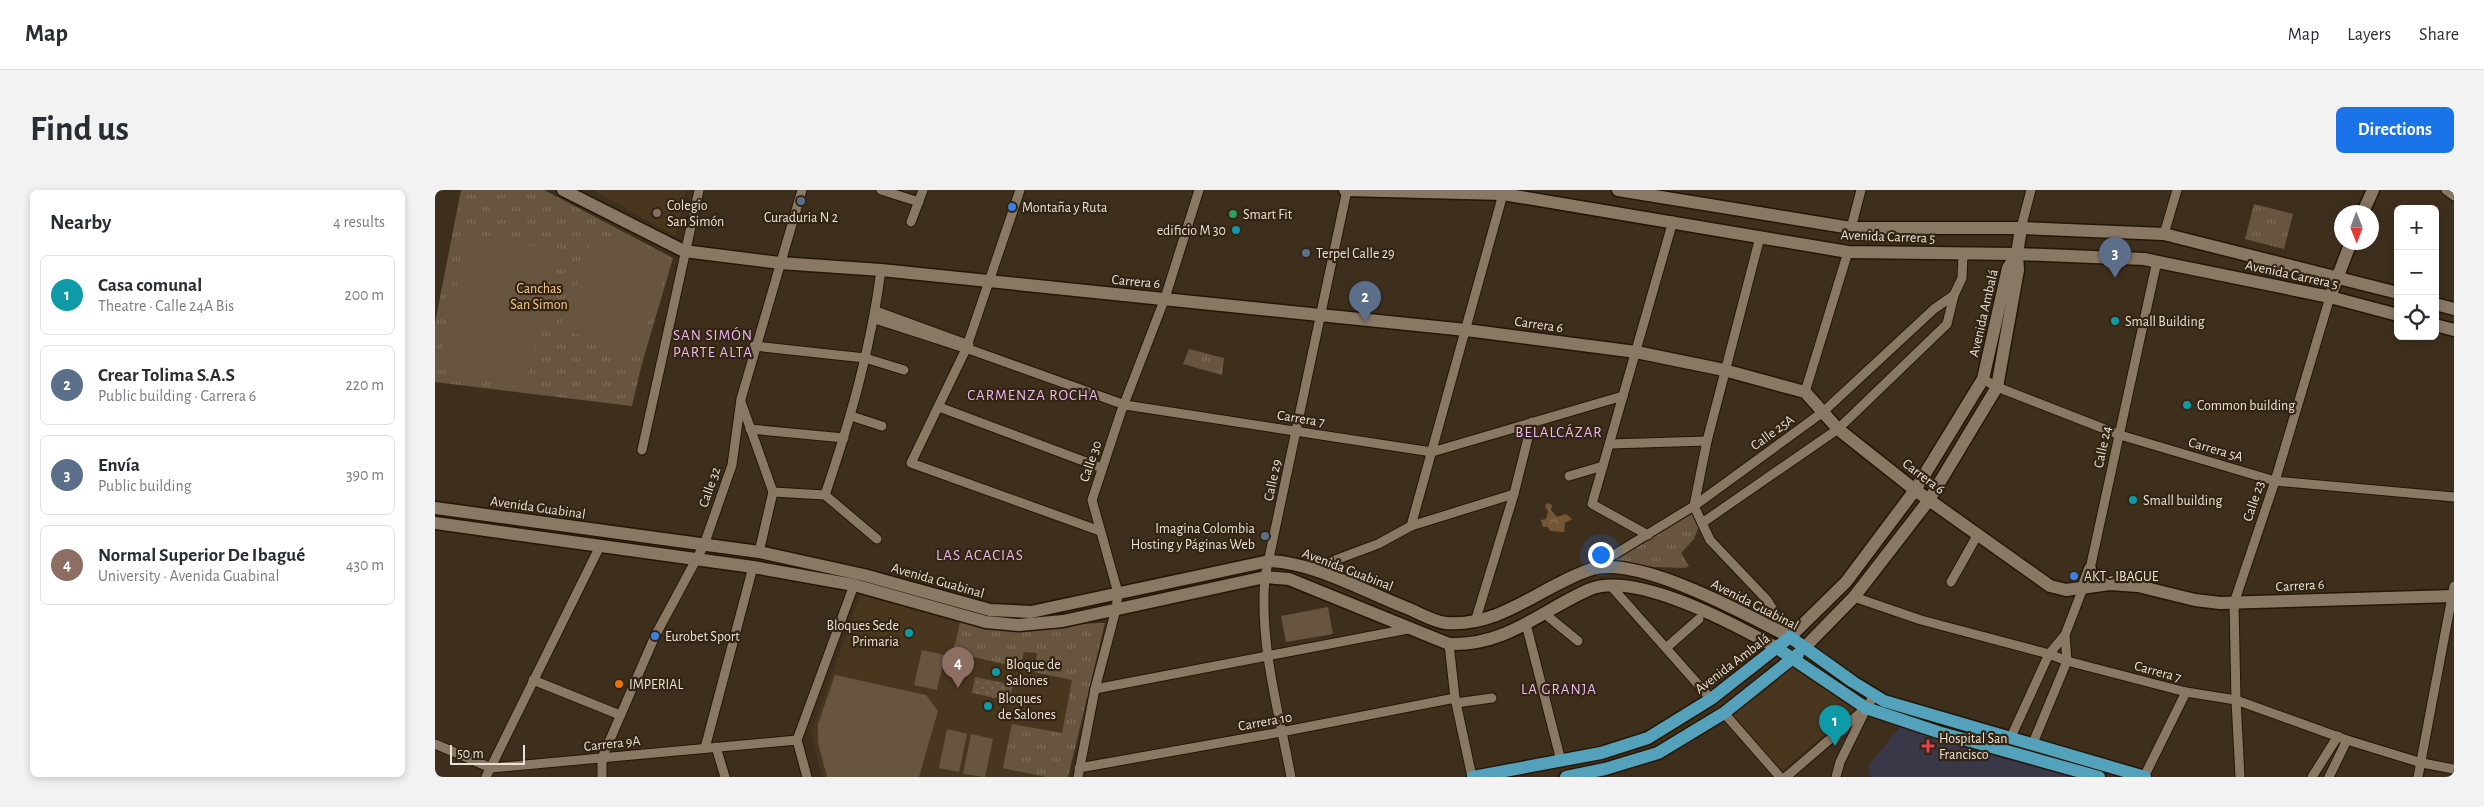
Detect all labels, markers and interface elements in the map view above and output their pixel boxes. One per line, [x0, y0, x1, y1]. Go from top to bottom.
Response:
text: Map [25, 22, 68, 46]
text: Map [2288, 26, 2319, 44]
text: Layers [2347, 26, 2391, 44]
text: Share [2419, 26, 2459, 44]
button: Directions [2336, 107, 2454, 153]
text: Find us [30, 112, 129, 147]
marker: Curaduria N 2 [795, 195, 807, 207]
place label: Colegio San Simón [667, 199, 724, 229]
marker: Montaña y Ruta [1006, 201, 1018, 213]
place label: Montaña y Ruta [1022, 201, 1108, 215]
north arrow [2334, 205, 2379, 250]
map controls [2394, 205, 2439, 340]
button: + [2394, 205, 2439, 250]
marker: Colegio San Simón [651, 207, 663, 219]
marker: Smart Fit [1227, 208, 1239, 220]
place label: Smart Fit [1243, 208, 1293, 222]
place label: Curaduria N 2 [764, 211, 838, 225]
text: Nearby [50, 212, 111, 233]
text: 4 results [333, 214, 385, 230]
place label: edificio M 30 [1157, 224, 1226, 238]
marker: edificio M 30 [1230, 224, 1242, 236]
street label: Avenida Carrera 5 [1840, 228, 1936, 246]
pin: 3 [2099, 237, 2131, 278]
marker: Terpel Calle 29 [1300, 247, 1312, 259]
place label: Terpel Calle 29 [1316, 247, 1395, 261]
button: − [2394, 250, 2439, 295]
street label: Avenida Carrera 5 [2244, 258, 2340, 292]
street label: Avenida Ambalá [1967, 268, 2001, 358]
street label: Carrera 6 [1111, 273, 1161, 291]
text: Casa comunal [98, 276, 202, 295]
pin: 2 [1349, 281, 1381, 322]
park label: Canchas San Simon [510, 282, 568, 312]
text: 1 [64, 287, 70, 303]
text: 200 m [344, 287, 384, 303]
button: locate [2394, 295, 2439, 340]
text: Theatre · Calle 24A Bis [98, 298, 234, 314]
street label: Carrera 6 [1514, 315, 1564, 335]
marker: Small Building [2109, 315, 2121, 327]
place label: Small Building [2125, 315, 2205, 329]
district label: SAN SIMÓN PARTE ALTA [673, 326, 753, 360]
text: Crear Tolima S.A.S [98, 366, 235, 385]
text: 2 [63, 377, 71, 393]
text: 220 m [346, 377, 384, 393]
text: Public building · Carrera 6 [98, 388, 256, 404]
district label: CARMENZA ROCHA [967, 388, 1099, 403]
marker: Common building [2181, 399, 2193, 411]
place label: Common building [2197, 399, 2295, 413]
street label: Carrera 7 [1276, 408, 1326, 430]
street label: Calle 25A [1748, 413, 1797, 453]
district label: BELALCÁZAR [1515, 423, 1603, 440]
street label: Calle 24 [2092, 425, 2114, 469]
street label: Carrera 5A [2187, 435, 2245, 464]
street label: Calle 30 [1077, 439, 1104, 484]
text: Envía [98, 456, 140, 475]
street label: Carrera 6 [1900, 457, 1947, 497]
street label: Calle 29 [1262, 458, 1284, 502]
street label: Calle 32 [697, 465, 723, 509]
text: 3 [64, 467, 70, 483]
text: 390 m [346, 467, 384, 483]
text: Public building [98, 478, 192, 494]
street label: Calle 23 [2241, 479, 2267, 523]
street label: Avenida Guabinal [489, 494, 586, 522]
marker: Small building [2127, 494, 2139, 506]
place label: Small building [2143, 494, 2222, 508]
place label: Imagina Colombia Hosting y Páginas Web [1131, 522, 1256, 552]
marker: Imagina Colombia Hosting y Páginas Web [1259, 530, 1271, 542]
your location [1588, 542, 1614, 568]
text: Normal Superior De Ibagué [98, 546, 305, 565]
street label: Avenida Guabinal [1300, 546, 1395, 594]
district label: LAS ACACIAS [936, 548, 1024, 563]
text: 4 [63, 557, 71, 573]
text: 430 m [346, 557, 384, 573]
street label: Avenida Guabinal [890, 561, 986, 601]
text: University · Avenida Guabinal [98, 568, 279, 584]
marker: AKT - IBAGUE [2068, 570, 2080, 582]
place label: AKT - IBAGUE [2084, 570, 2159, 584]
street label: Avenida Guabinal [1709, 577, 1801, 633]
street label: Carrera 6 [2275, 578, 2325, 594]
place label: Bloques Sede Primaria [826, 619, 900, 649]
marker: Bloques Sede Primaria [903, 627, 915, 639]
marker: Eurobet Sport [649, 630, 661, 642]
place label: Eurobet Sport [665, 630, 740, 644]
street label: Avenida Ambalá [1693, 631, 1773, 696]
pin: 4 [942, 647, 974, 688]
place label: Bloque de Salones [1006, 658, 1061, 688]
street label: Carrera 7 [2133, 659, 2183, 685]
marker: Bloque de Salones [990, 666, 1002, 678]
marker: IMPERIAL [613, 678, 625, 690]
place label: IMPERIAL [629, 678, 683, 692]
district label: LA GRANJA [1521, 682, 1597, 697]
place label: Bloques de Salones [998, 692, 1056, 722]
marker: Bloques de Salones [982, 700, 994, 712]
pin: 1 [1819, 705, 1851, 746]
street label: Carrera 10 [1237, 710, 1293, 734]
place label: Hospital San Francisco [1939, 732, 2007, 762]
street label: Carrera 9A [583, 734, 641, 754]
marker: Hospital San Francisco [1921, 739, 1935, 753]
scale bar [450, 742, 525, 765]
text: 50 m [457, 747, 484, 761]

